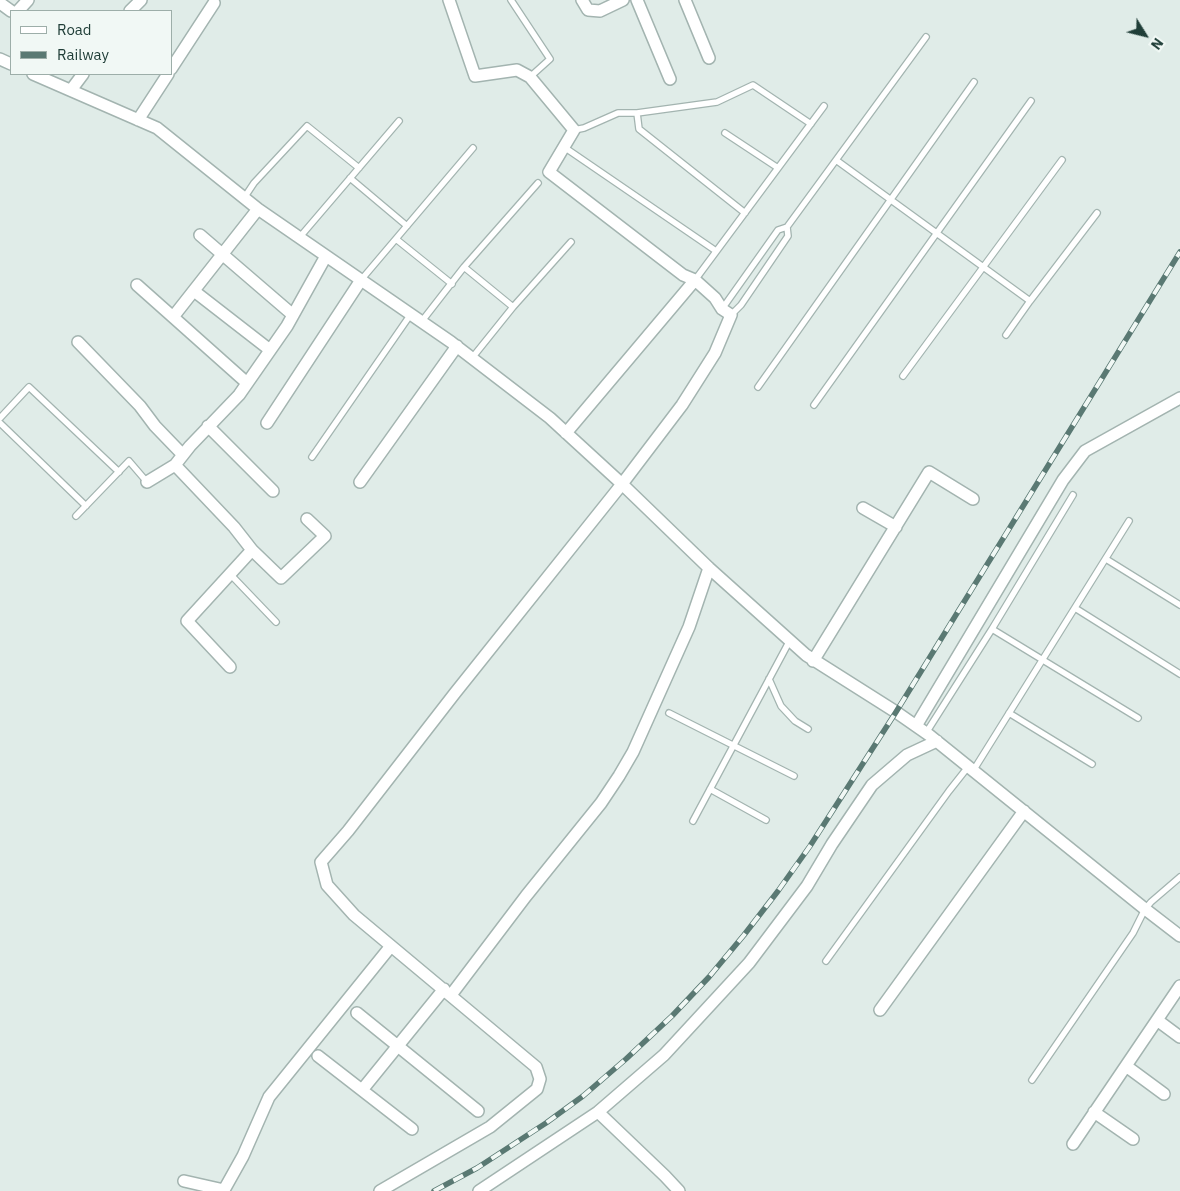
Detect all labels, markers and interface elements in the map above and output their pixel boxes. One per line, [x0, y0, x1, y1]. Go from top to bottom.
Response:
legend [10, 10, 172, 75]
north arrow [1120, 10, 1170, 60]
text: Road [57, 20, 92, 39]
text: N [1147, 34, 1167, 53]
text: Railway [57, 45, 109, 64]

